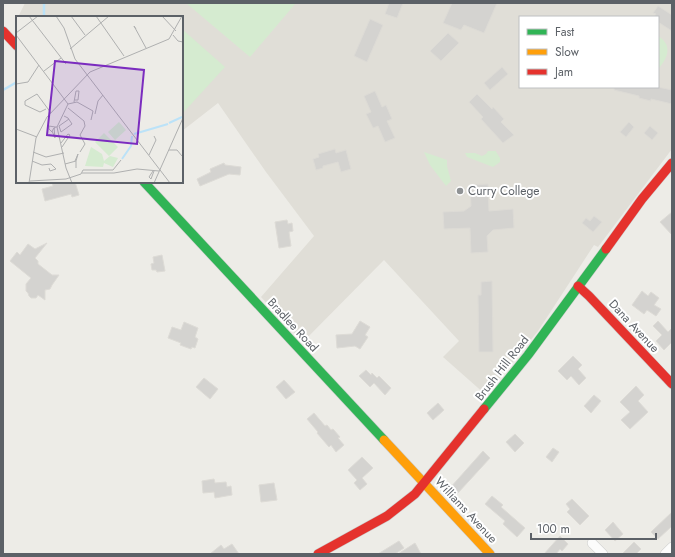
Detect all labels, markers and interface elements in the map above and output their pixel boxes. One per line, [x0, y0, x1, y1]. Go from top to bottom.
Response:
inset map [16, 16, 183, 183]
legend [519, 16, 659, 88]
text: Fast [555, 23, 574, 41]
text: Slow [555, 43, 580, 61]
text: Jam [553, 63, 573, 81]
place label: Curry College [468, 182, 540, 200]
marker: Curry College [455, 186, 465, 196]
street label: Bradlee Road [263, 294, 323, 356]
street label: Dana Avenue [605, 295, 663, 357]
street label: Brush Hill Road [471, 332, 533, 404]
street label: Williams Avenue [431, 473, 501, 547]
scale bar [531, 515, 656, 541]
text: 100 m [537, 520, 570, 538]

